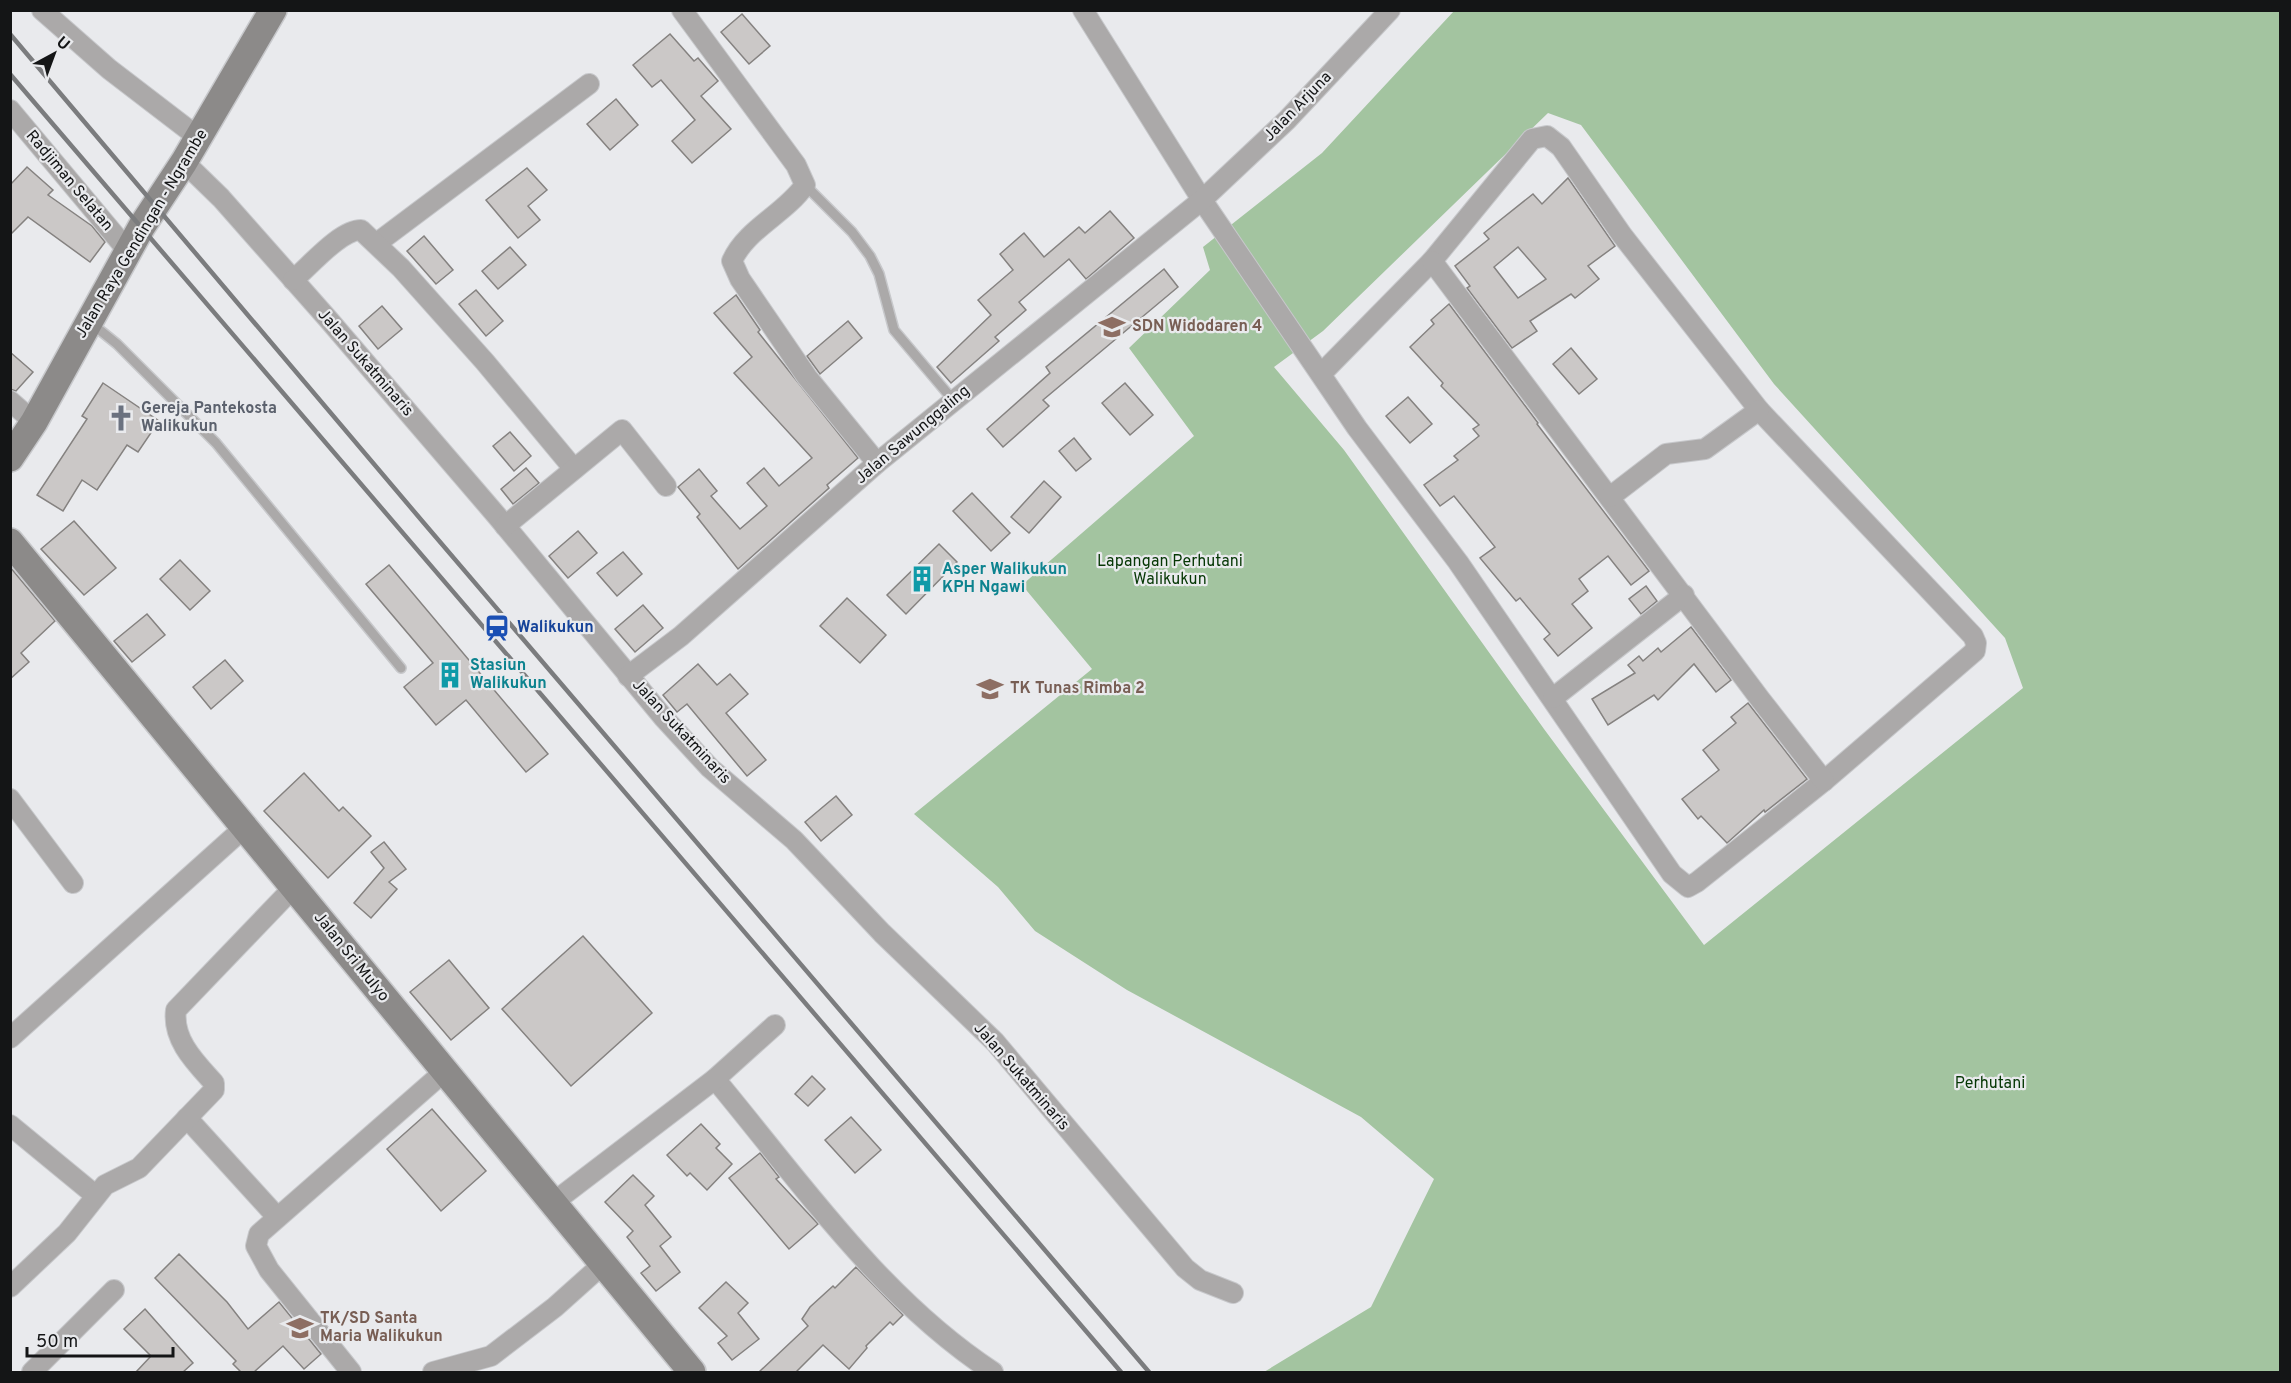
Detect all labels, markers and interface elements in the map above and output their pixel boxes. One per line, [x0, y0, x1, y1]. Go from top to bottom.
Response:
north arrow [24, 24, 84, 84]
text: U [52, 33, 73, 55]
street label: Jalan Arjuna [1260, 68, 1336, 146]
street label: Radjiman Selatan [21, 126, 117, 236]
street label: Jalan Raya Gendingan - Ngrambe [72, 126, 212, 342]
street label: Jalan Sukatminaris [313, 305, 417, 421]
school or university icon: SDN Widodaren 4 [1097, 312, 1127, 342]
place label: SDN Widodaren 4 [1132, 317, 1262, 337]
street label: Jalan Sawunggaling [852, 381, 974, 489]
place label: Gereja Pantekosta Walikukun [141, 399, 277, 437]
church icon: Gereja Pantekosta Walikukun [106, 403, 136, 433]
park label: Lapangan Perhutani Walikukun [1097, 552, 1243, 590]
place label: Asper Walikukun KPH Ngawi [942, 560, 1067, 598]
building icon: Asper Walikukun KPH Ngawi [907, 564, 937, 594]
station icon: Walikukun [482, 613, 512, 643]
place label: Walikukun [517, 618, 594, 638]
place label: Stasiun Walikukun [470, 656, 547, 694]
building icon: Stasiun Walikukun [435, 660, 465, 690]
school or university icon: TK Tunas Rimba 2 [975, 674, 1005, 704]
street label: Jalan Sukatminaris [627, 675, 735, 789]
place label: TK Tunas Rimba 2 [1010, 679, 1145, 699]
street label: Jalan Sri Mulyo [309, 908, 393, 1006]
street label: Jalan Sukatminaris [969, 1019, 1073, 1135]
park label: Perhutani [1955, 1074, 2025, 1094]
place label: TK/SD Santa Maria Walikukun [320, 1309, 443, 1347]
school or university icon: TK/SD Santa Maria Walikukun [285, 1313, 315, 1343]
scale bar [27, 1320, 172, 1358]
text: 50 m [36, 1331, 78, 1354]

